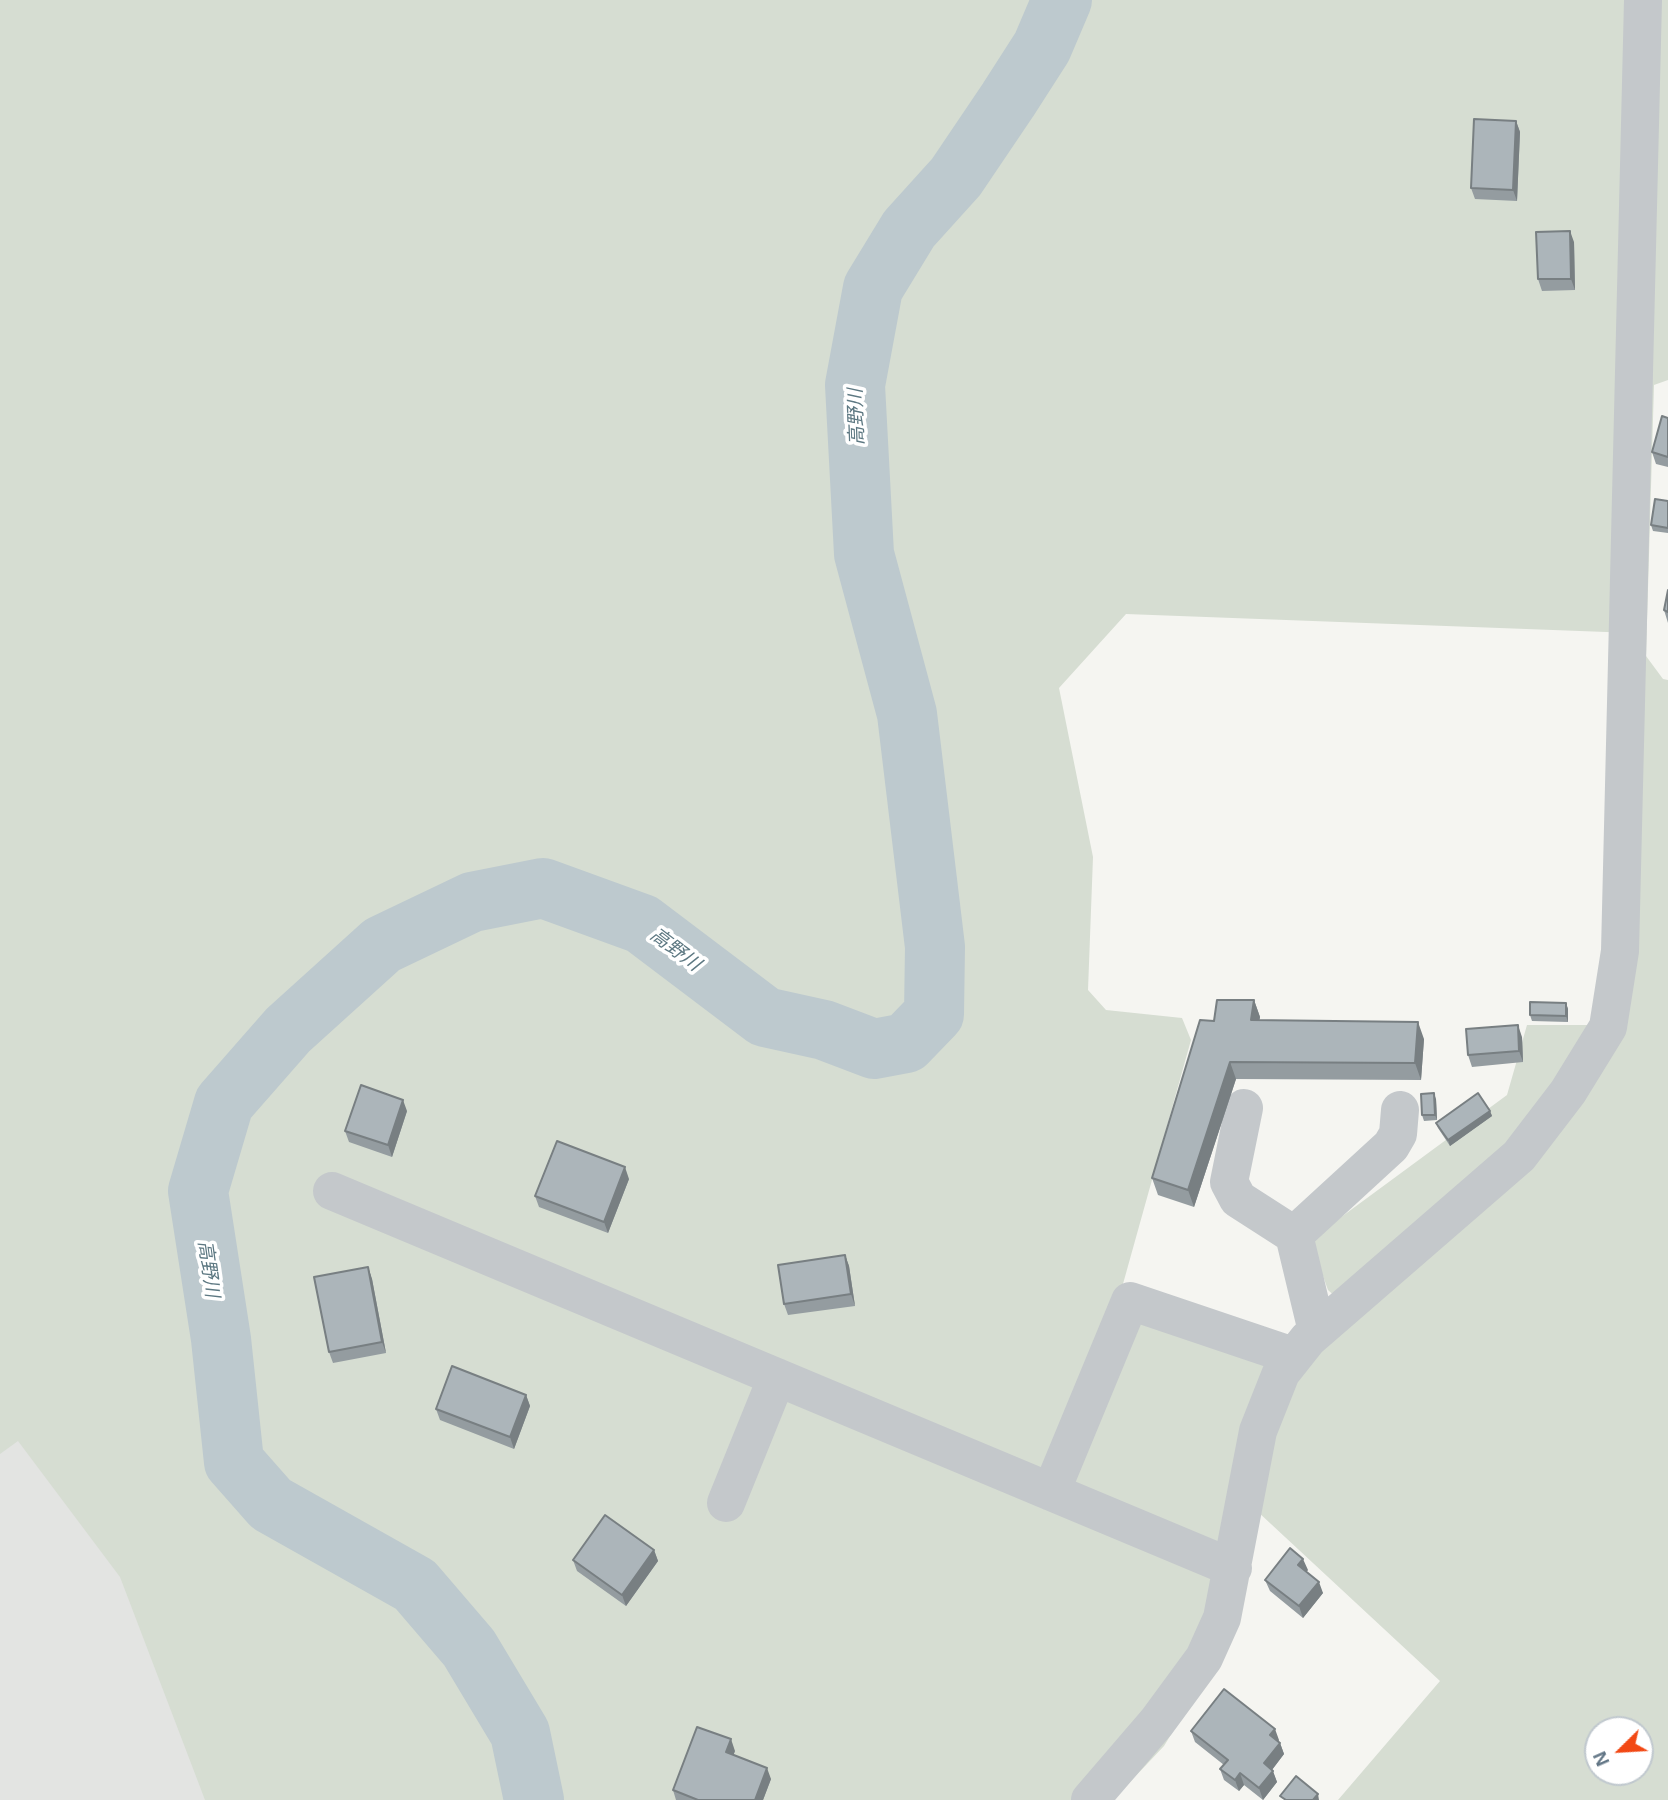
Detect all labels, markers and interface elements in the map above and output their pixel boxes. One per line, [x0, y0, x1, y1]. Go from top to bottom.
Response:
water label: 高野川 [845, 388, 869, 446]
water label: 高野川 [645, 924, 705, 976]
water label: 高野川 [193, 1239, 223, 1299]
north arrow [1584, 1716, 1654, 1786]
text: N [1589, 1748, 1614, 1769]

